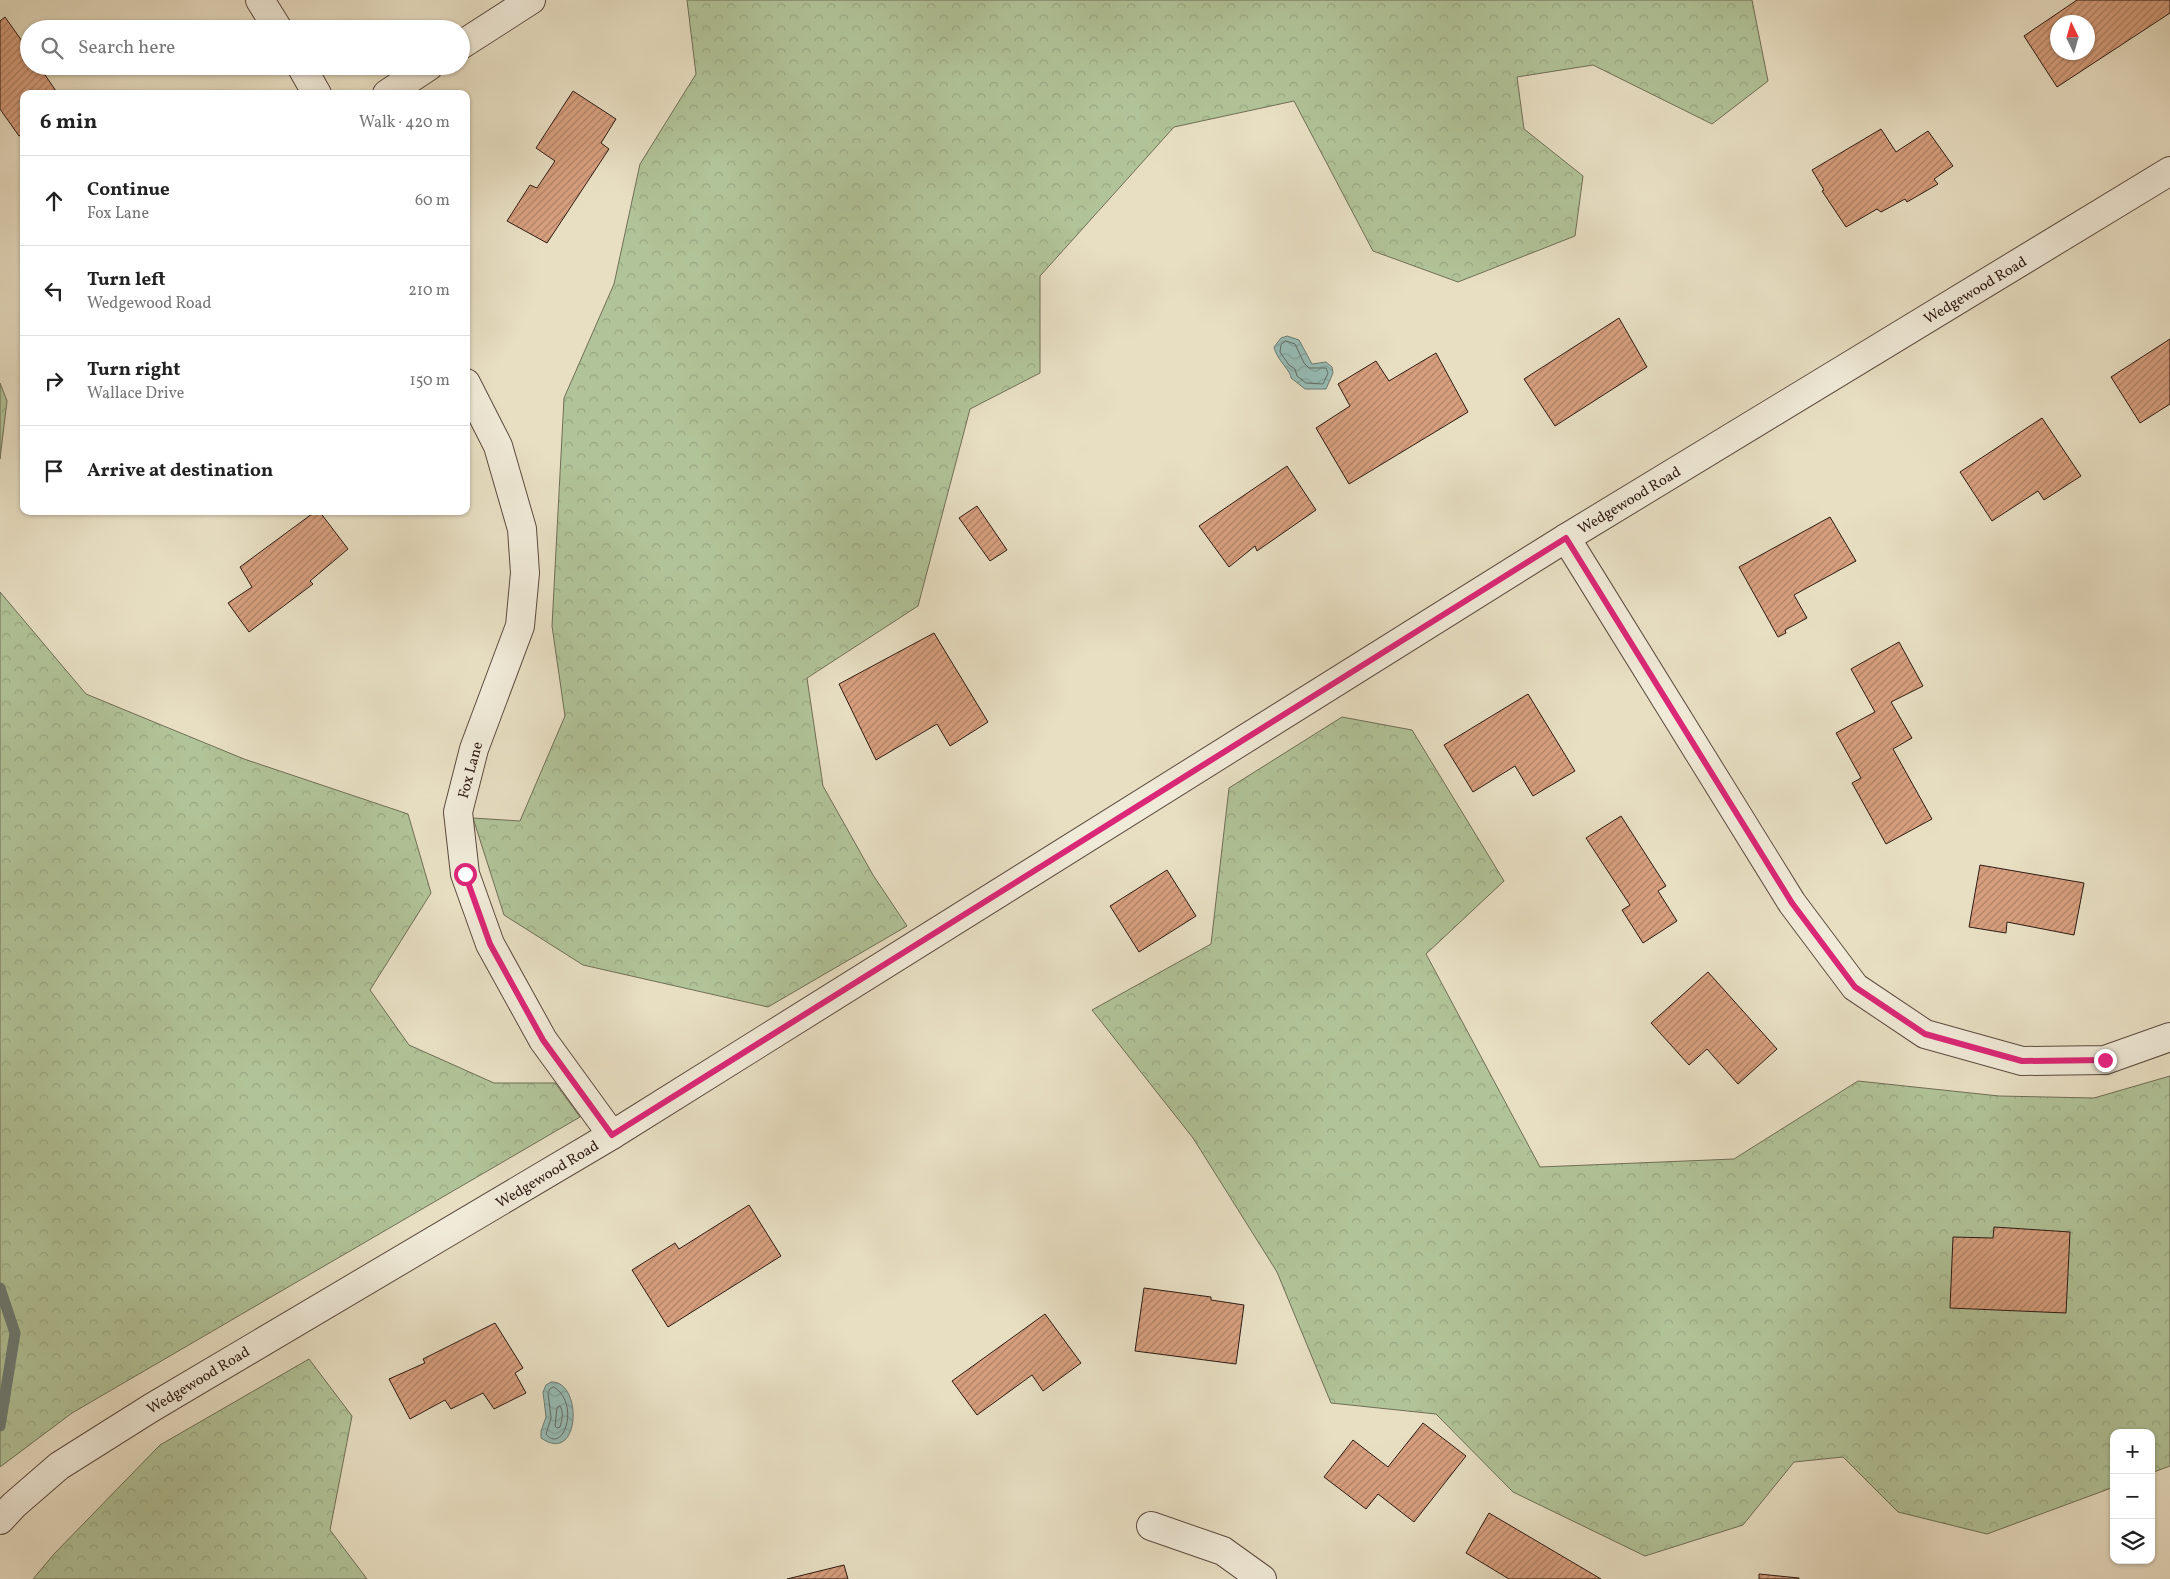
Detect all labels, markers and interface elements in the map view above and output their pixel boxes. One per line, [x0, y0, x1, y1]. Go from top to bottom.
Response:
north arrow [2050, 15, 2095, 60]
search box [20, 20, 470, 75]
icon: search [38, 34, 66, 62]
text: Search here [78, 35, 175, 61]
text: 6 min [40, 108, 97, 137]
text: Walk · 420 m [359, 112, 450, 134]
text: Continue [87, 177, 170, 203]
icon: ahead [40, 187, 68, 215]
text: 60 m [415, 190, 450, 212]
text: Fox Lane [87, 203, 149, 225]
street label: Wedgewood Road [1920, 252, 2031, 330]
text: Turn left [87, 267, 166, 293]
icon: left [40, 277, 68, 305]
text: 210 m [408, 280, 450, 302]
text: Wedgewood Road [87, 293, 212, 315]
text: Turn right [87, 357, 180, 383]
icon: right [40, 367, 68, 395]
text: 150 m [409, 370, 450, 392]
text: Wallace Drive [87, 383, 184, 405]
icon: arrive [40, 457, 68, 485]
text: Arrive at destination [87, 458, 273, 484]
street label: Wedgewood Road [1574, 462, 1685, 540]
street label: Fox Lane [454, 740, 489, 801]
route start [454, 863, 477, 886]
route end [2094, 1049, 2117, 1072]
street label: Wedgewood Road [492, 1136, 603, 1214]
street label: Wedgewood Road [143, 1342, 254, 1420]
map controls [2110, 1429, 2155, 1564]
button: + [2110, 1429, 2155, 1474]
button: − [2110, 1474, 2155, 1519]
button: layers [2110, 1519, 2155, 1564]

